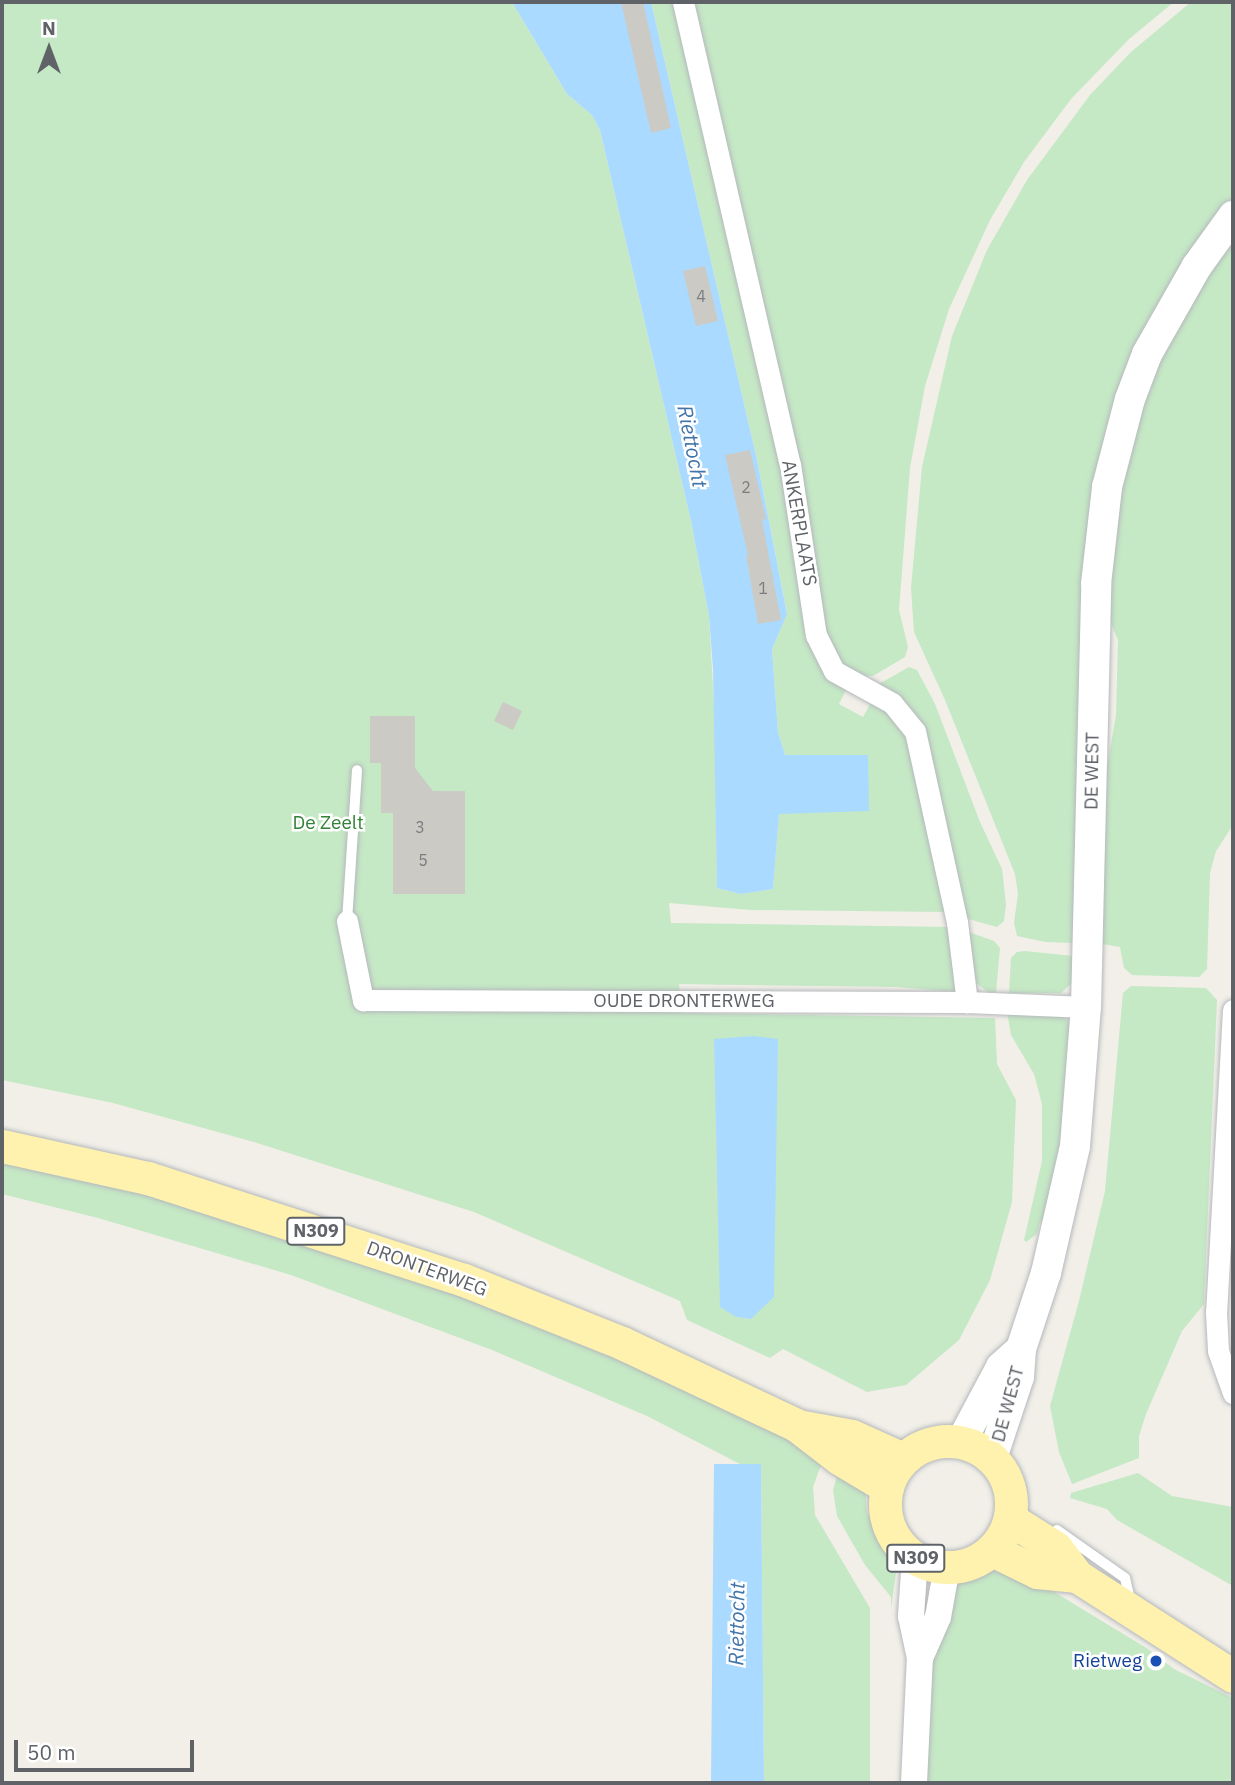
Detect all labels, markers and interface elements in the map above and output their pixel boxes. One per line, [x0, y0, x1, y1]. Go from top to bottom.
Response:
north arrow [14, 14, 84, 84]
text: N [42, 16, 56, 40]
house number: 4 [696, 286, 706, 306]
water label: Riettocht [673, 403, 713, 489]
street label: ANKERPLAATS [777, 458, 821, 588]
house number: 2 [741, 477, 751, 497]
house number: 1 [758, 578, 768, 598]
street label: DE WEST [1080, 732, 1104, 810]
park label: De Zeelt [292, 812, 364, 834]
house number: 3 [415, 817, 425, 837]
house number: 5 [418, 850, 428, 870]
street label: OUDE DRONTERWEG [593, 990, 775, 1012]
road number: N309 [286, 1216, 346, 1246]
street label: DRONTERWEG [364, 1237, 490, 1301]
street label: DE WEST [987, 1363, 1029, 1445]
road number: N309 [886, 1544, 946, 1573]
water label: Riettocht [723, 1582, 749, 1666]
place label: Rietweg [1073, 1650, 1142, 1672]
marker: Rietweg [1148, 1653, 1164, 1669]
scale bar [18, 1726, 198, 1770]
text: 50 m [27, 1738, 76, 1766]

